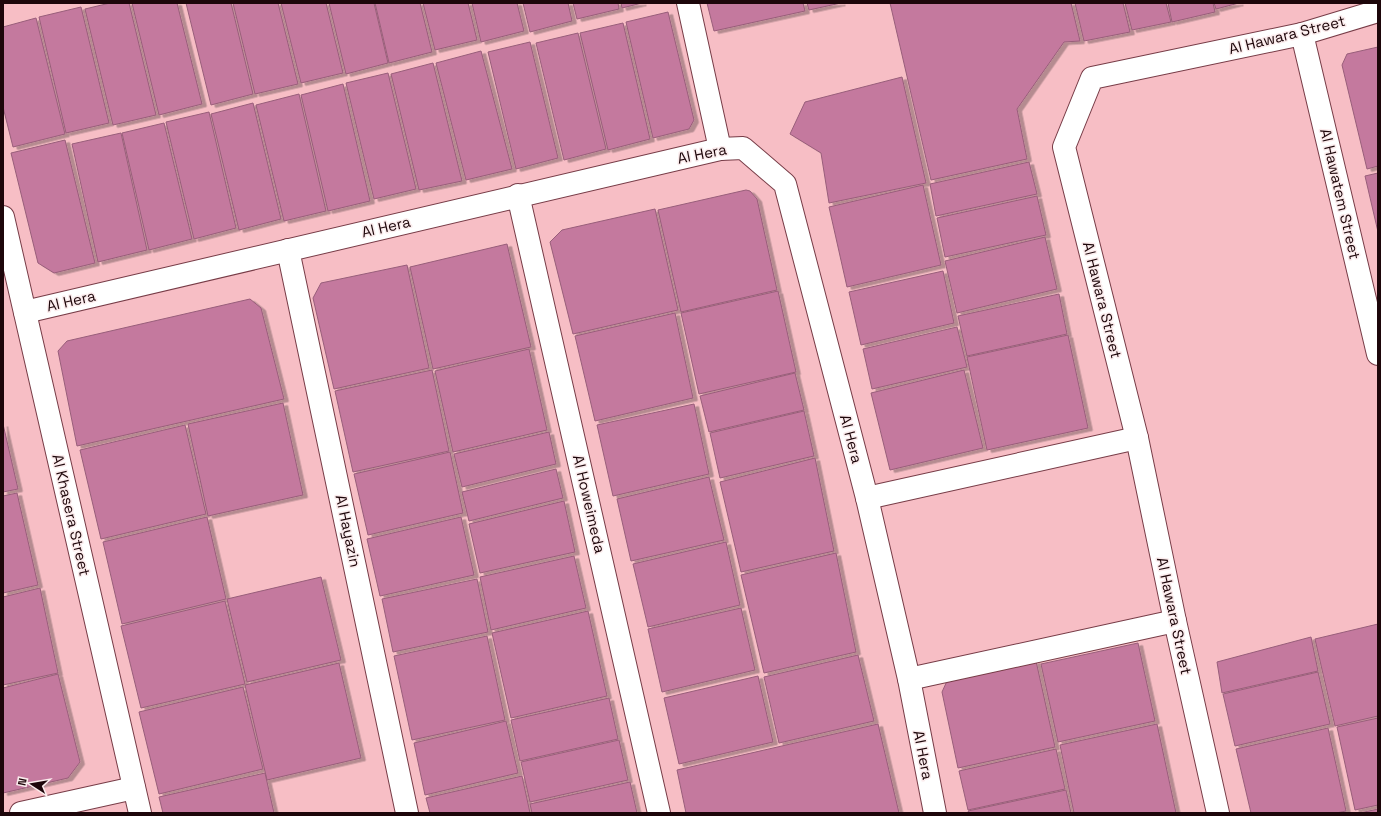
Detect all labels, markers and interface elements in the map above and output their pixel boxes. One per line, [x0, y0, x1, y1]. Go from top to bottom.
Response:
street label: Al Hawara Street [1227, 11, 1347, 58]
street label: Al Hawatem Street [1316, 127, 1365, 261]
street label: Al Hera [676, 139, 728, 168]
street label: Al Hera [360, 212, 413, 241]
street label: Al Hawara Street [1079, 240, 1126, 360]
street label: Al Hera [45, 286, 98, 315]
street label: Al Hera [836, 412, 867, 466]
street label: Al Khasera Street [48, 452, 95, 578]
street label: Al Howeimeda [569, 453, 610, 555]
street label: Al Hayazin [332, 493, 365, 569]
street label: Al Hawara Street [1153, 555, 1196, 676]
street label: Al Hera [909, 729, 938, 781]
north arrow [12, 764, 52, 804]
text: N [15, 777, 30, 787]

